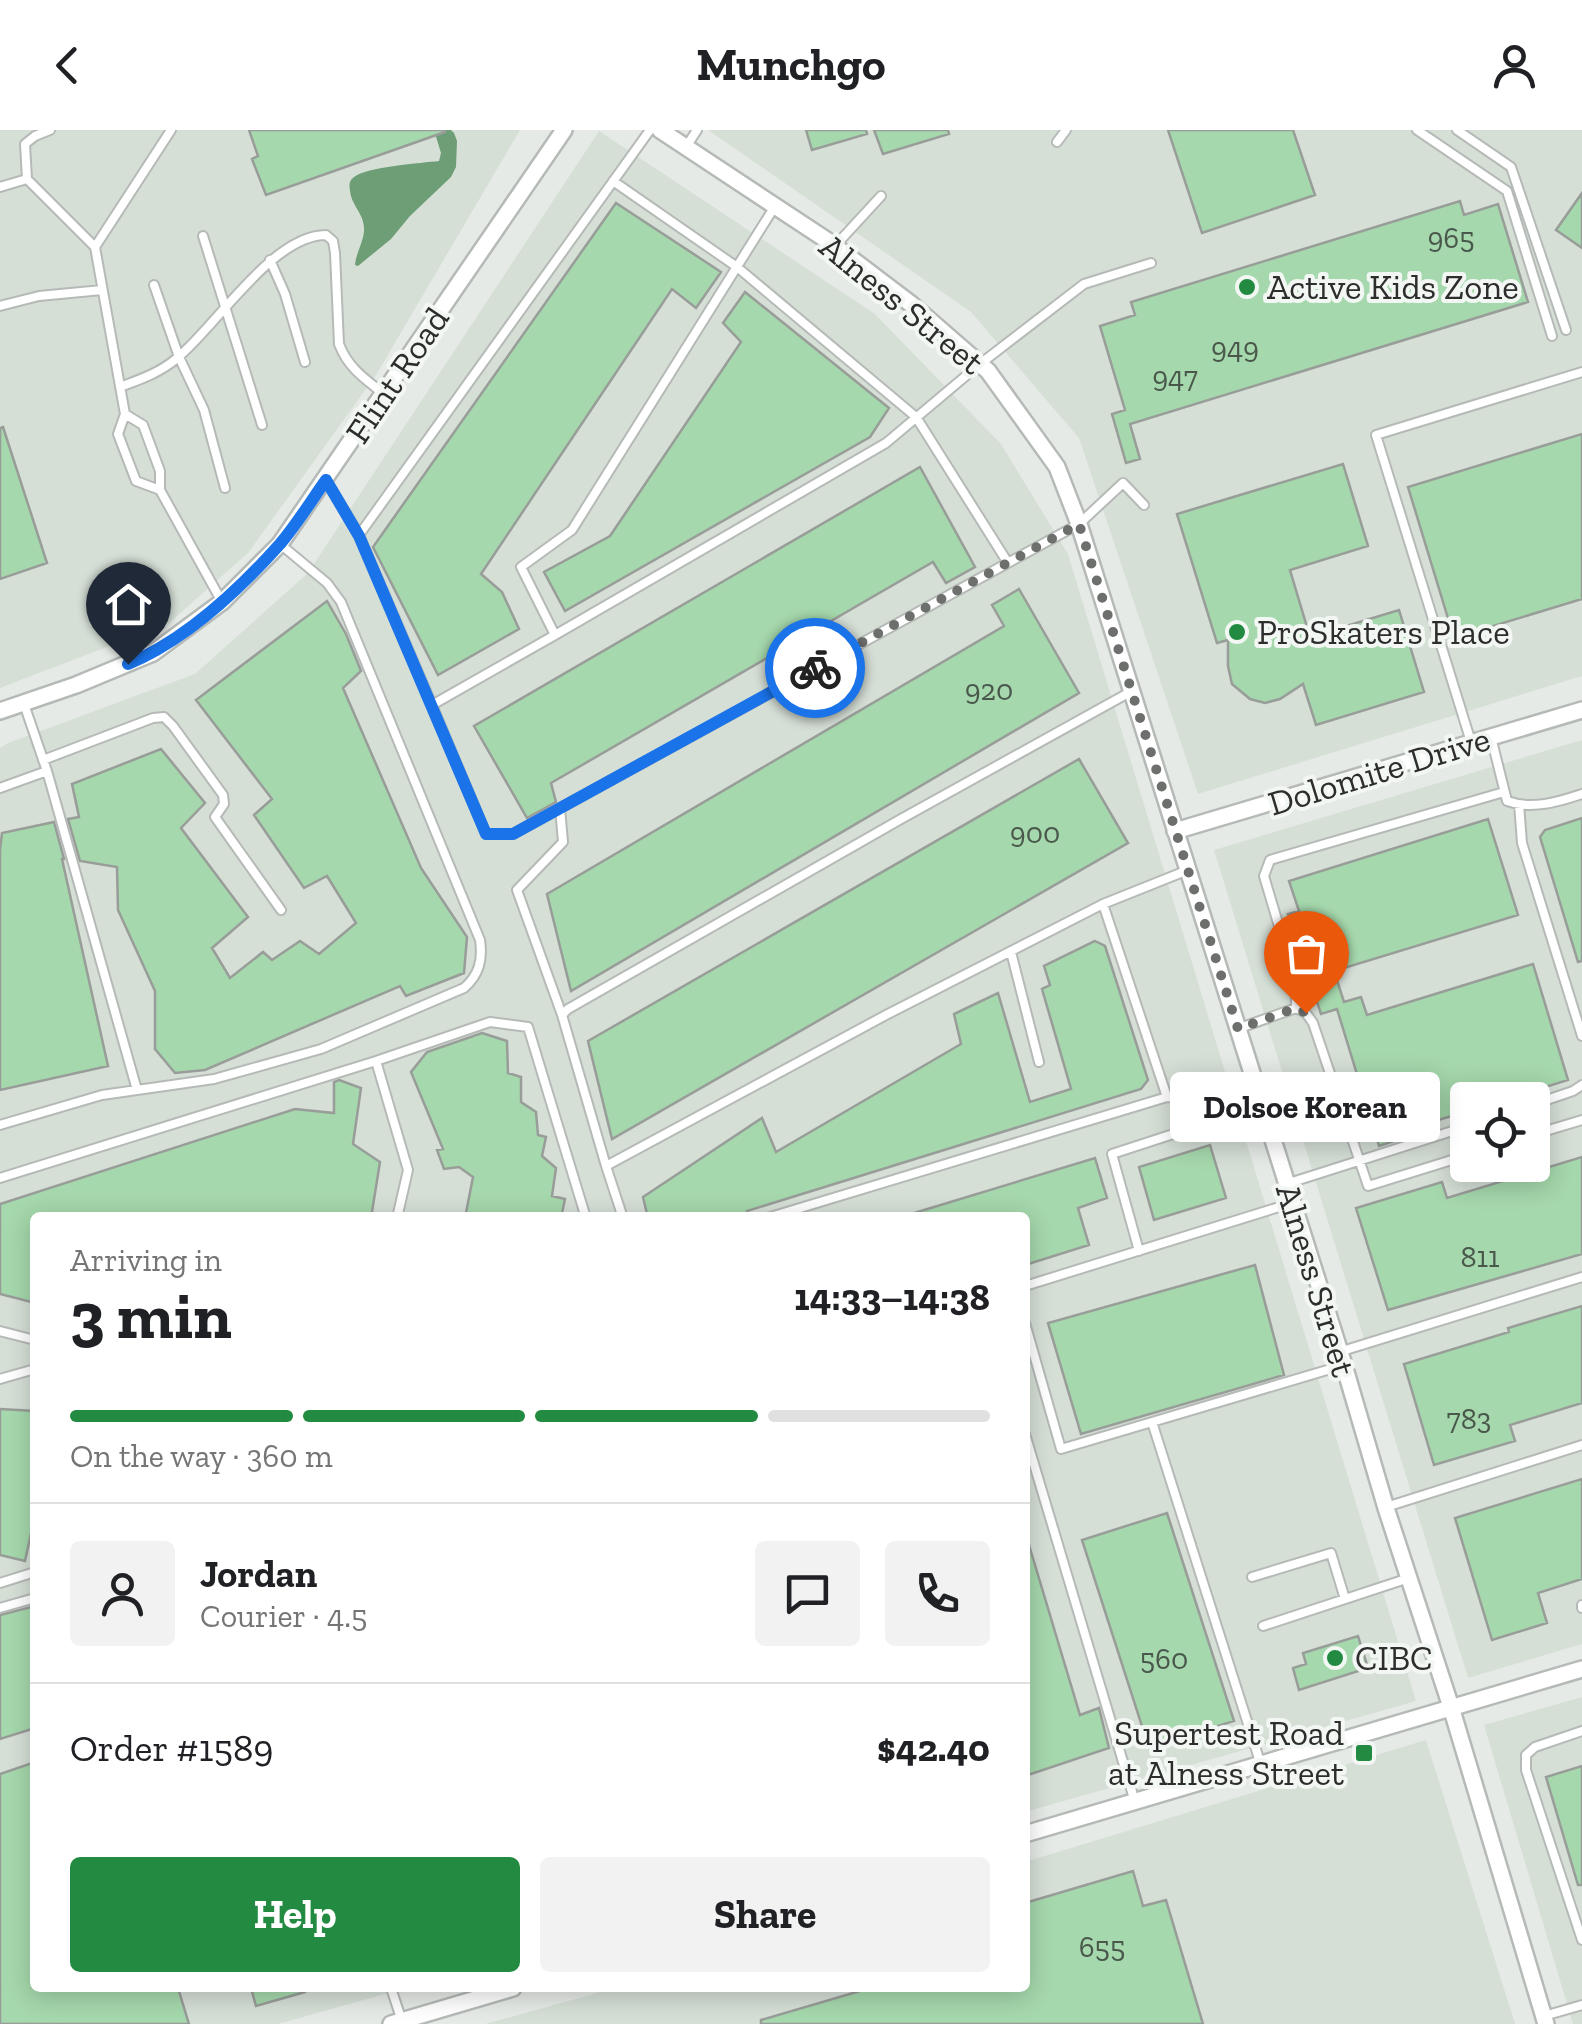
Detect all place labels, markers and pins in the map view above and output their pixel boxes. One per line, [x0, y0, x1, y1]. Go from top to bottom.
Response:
place label: Active Kids Zone [1267, 266, 1519, 308]
marker: Active Kids Zone [1236, 276, 1258, 298]
pin [86, 562, 171, 665]
place label: ProSkaters Place [1257, 611, 1510, 653]
marker: ProSkaters Place [1226, 621, 1248, 643]
pin [1264, 911, 1349, 1014]
callout: Dolsoe Korean [1171, 1073, 1441, 1143]
place label: CIBC [1355, 1637, 1433, 1679]
marker: CIBC [1324, 1647, 1346, 1669]
place label: Supertest Road at Alness Street [1108, 1712, 1344, 1794]
marker: Supertest Road at Alness Street [1353, 1742, 1375, 1764]

